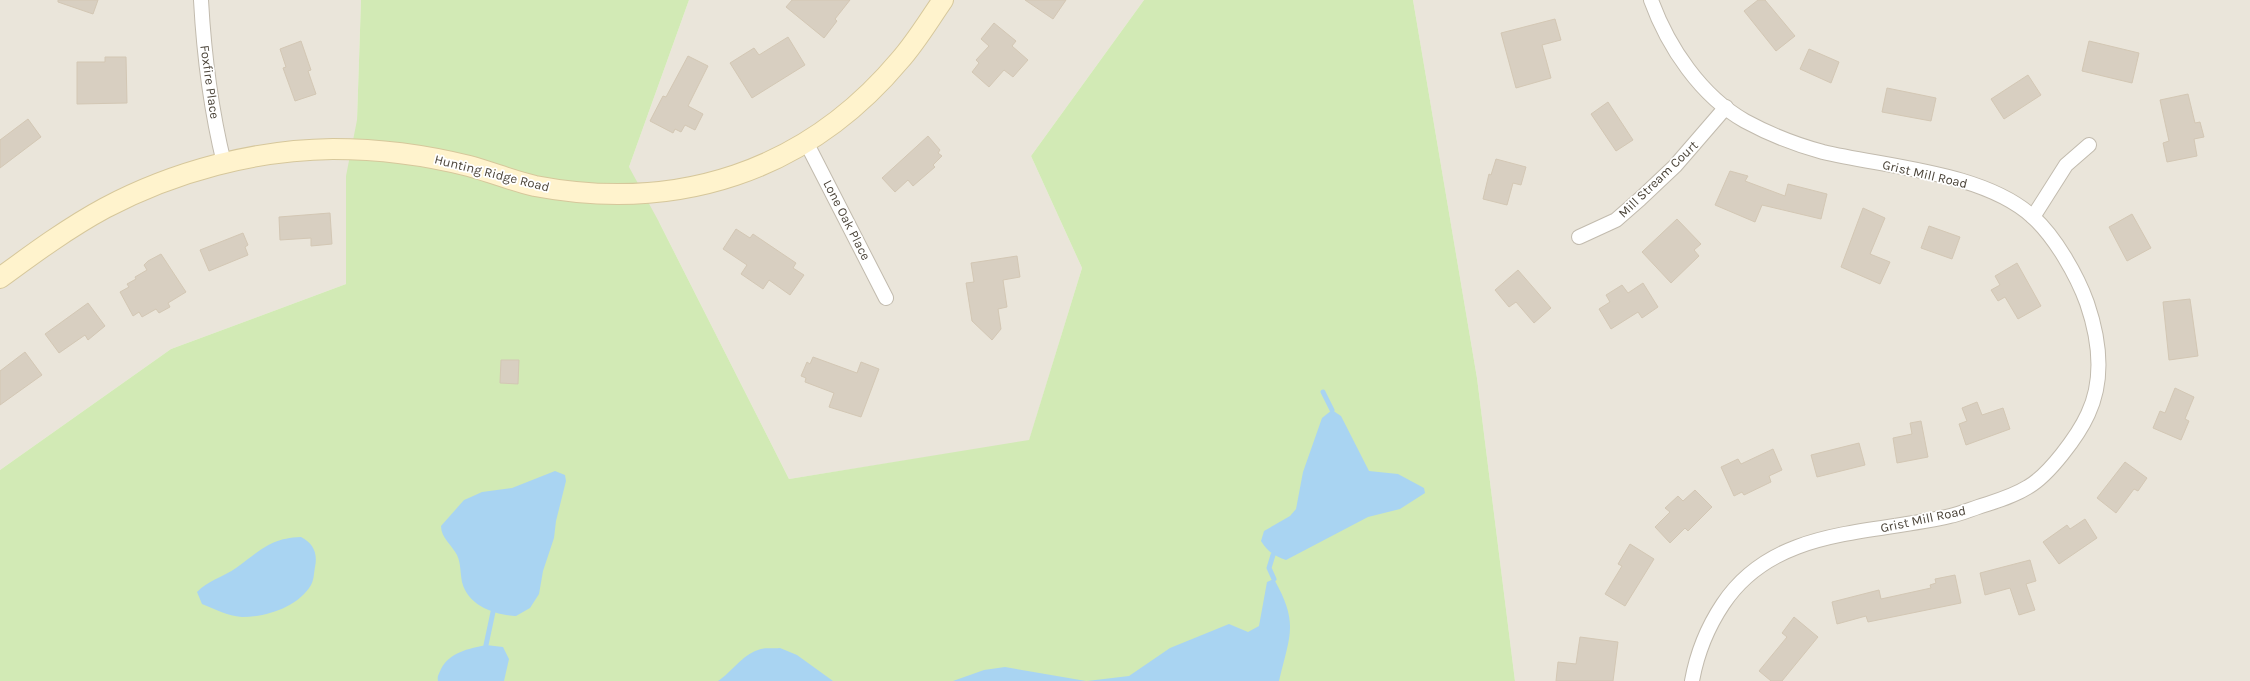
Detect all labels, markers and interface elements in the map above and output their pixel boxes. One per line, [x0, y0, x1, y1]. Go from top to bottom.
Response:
street label: Foxfire Place [197, 44, 223, 120]
street label: Mill Stream Court [1615, 137, 1701, 221]
street label: Hunting Ridge Road [433, 151, 551, 195]
street label: Grist Mill Road [1881, 157, 1969, 191]
street label: Lone Oak Place [820, 177, 874, 263]
street label: Grist Mill Road [1879, 503, 1967, 535]

